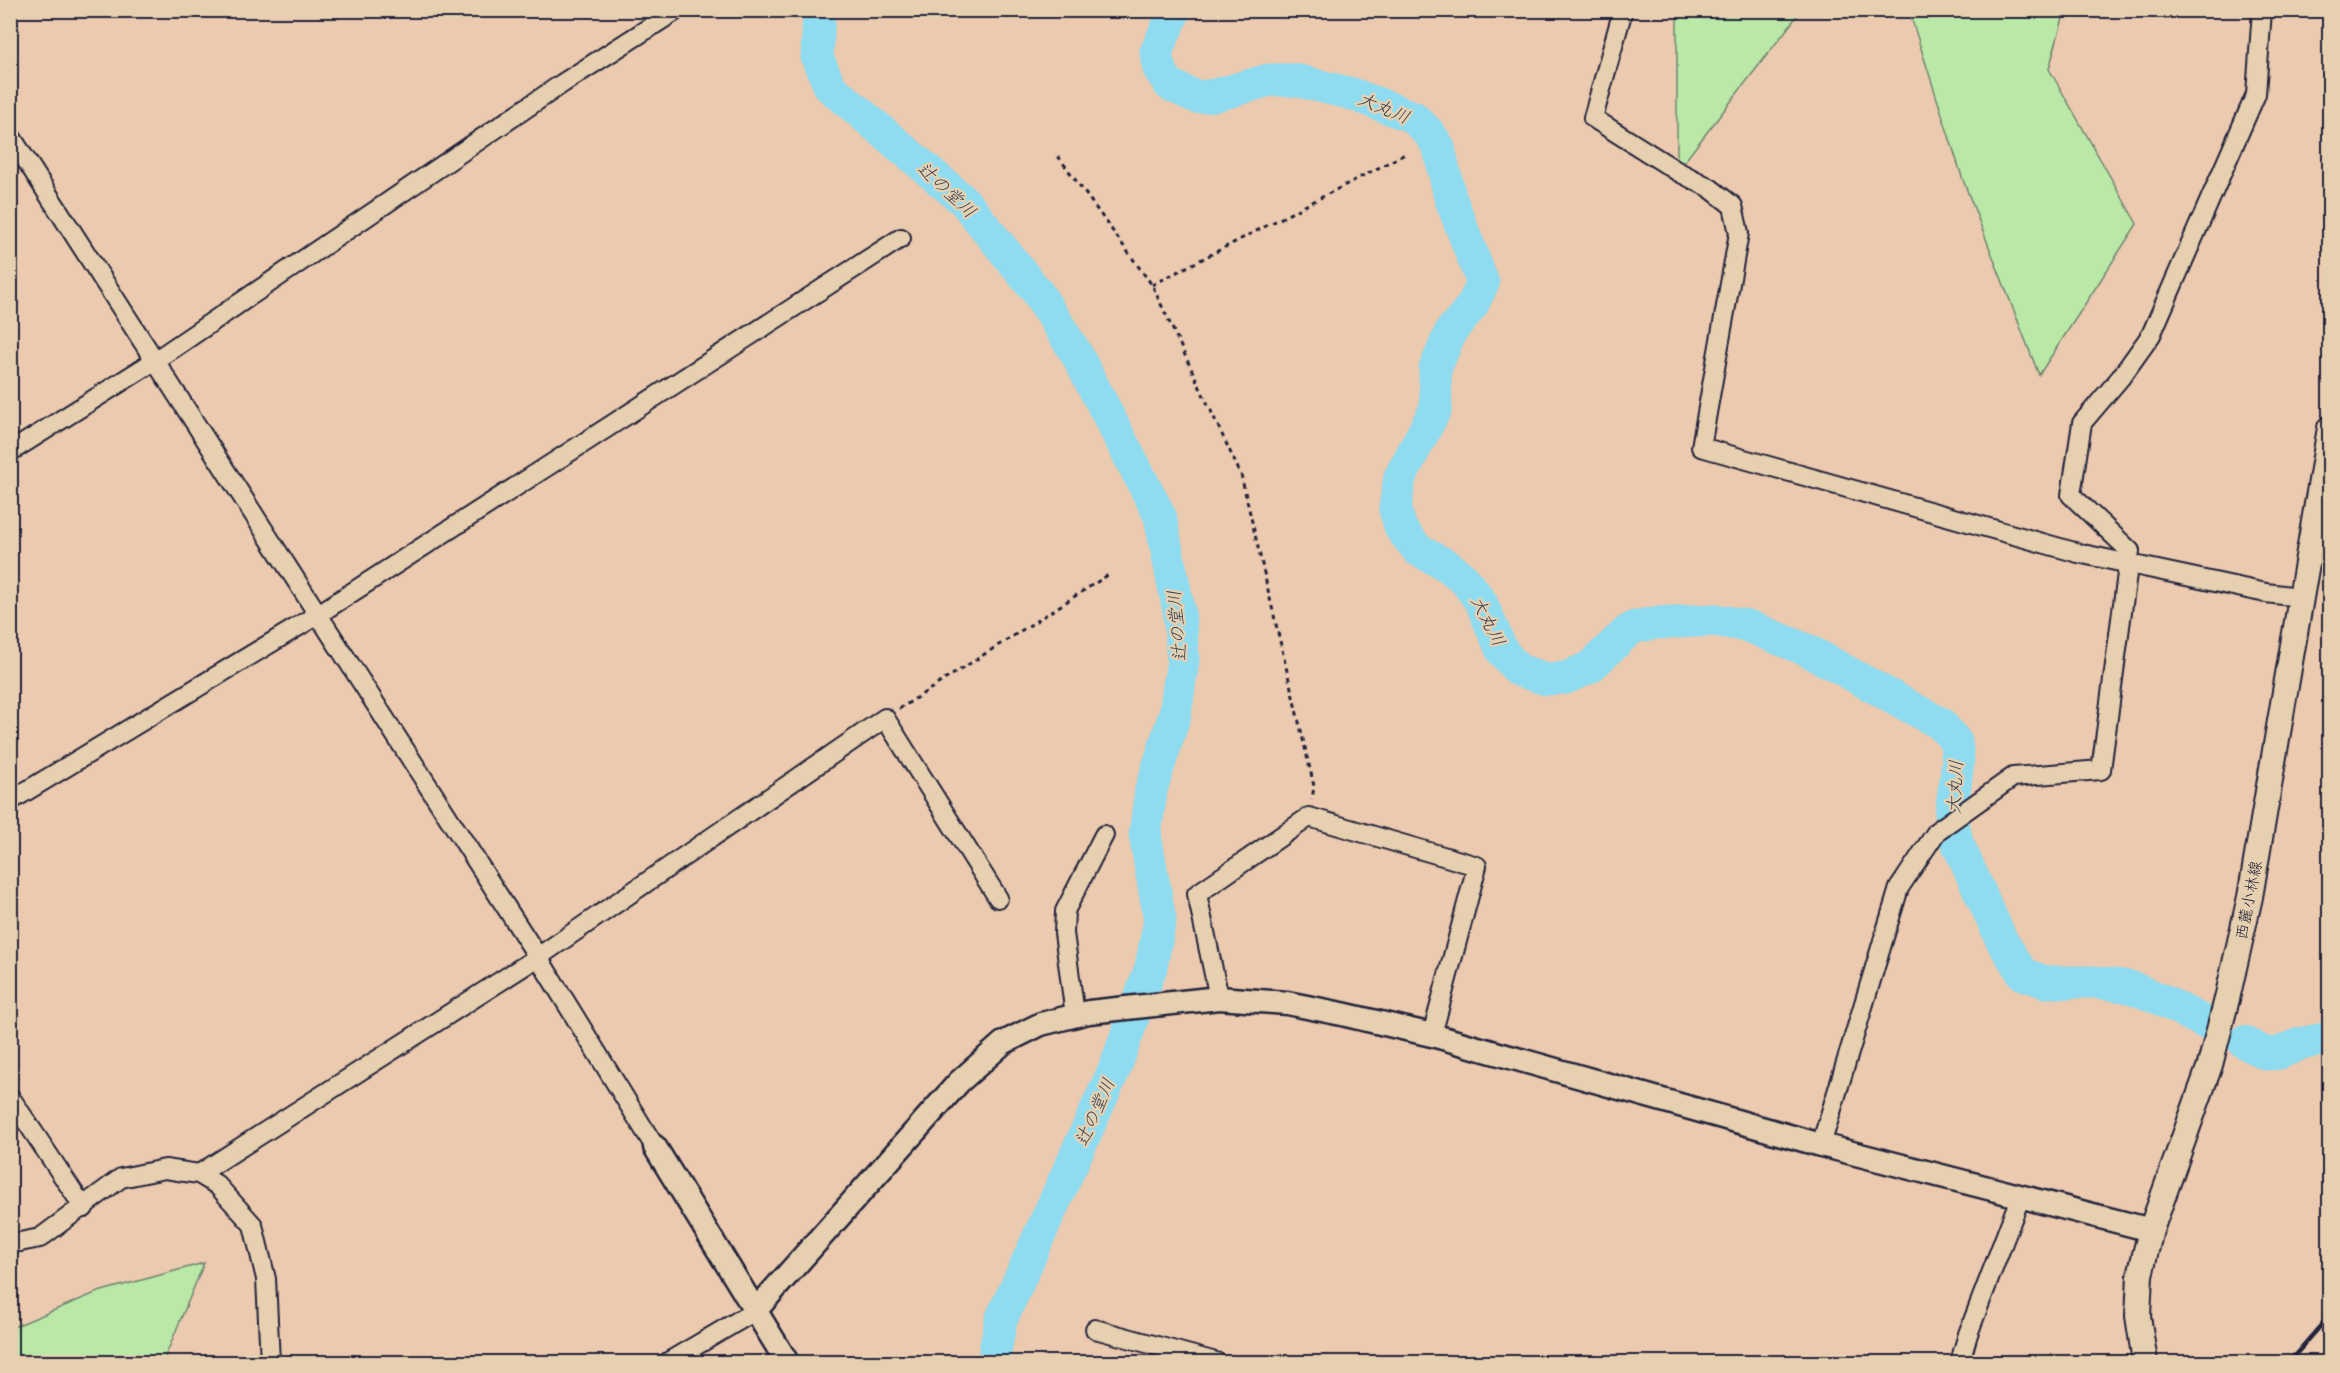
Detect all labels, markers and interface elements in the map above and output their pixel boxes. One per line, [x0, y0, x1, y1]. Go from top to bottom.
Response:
water label: 大丸川 [1354, 84, 1415, 130]
water label: 辻の堂川 [912, 154, 984, 223]
water label: 辻の堂川 [1159, 589, 1192, 663]
water label: 大丸川 [1465, 590, 1514, 651]
water label: 大丸川 [1939, 759, 1968, 815]
street label: 西麓小林線 [2228, 858, 2266, 941]
water label: 辻の堂川 [1067, 1073, 1121, 1150]

